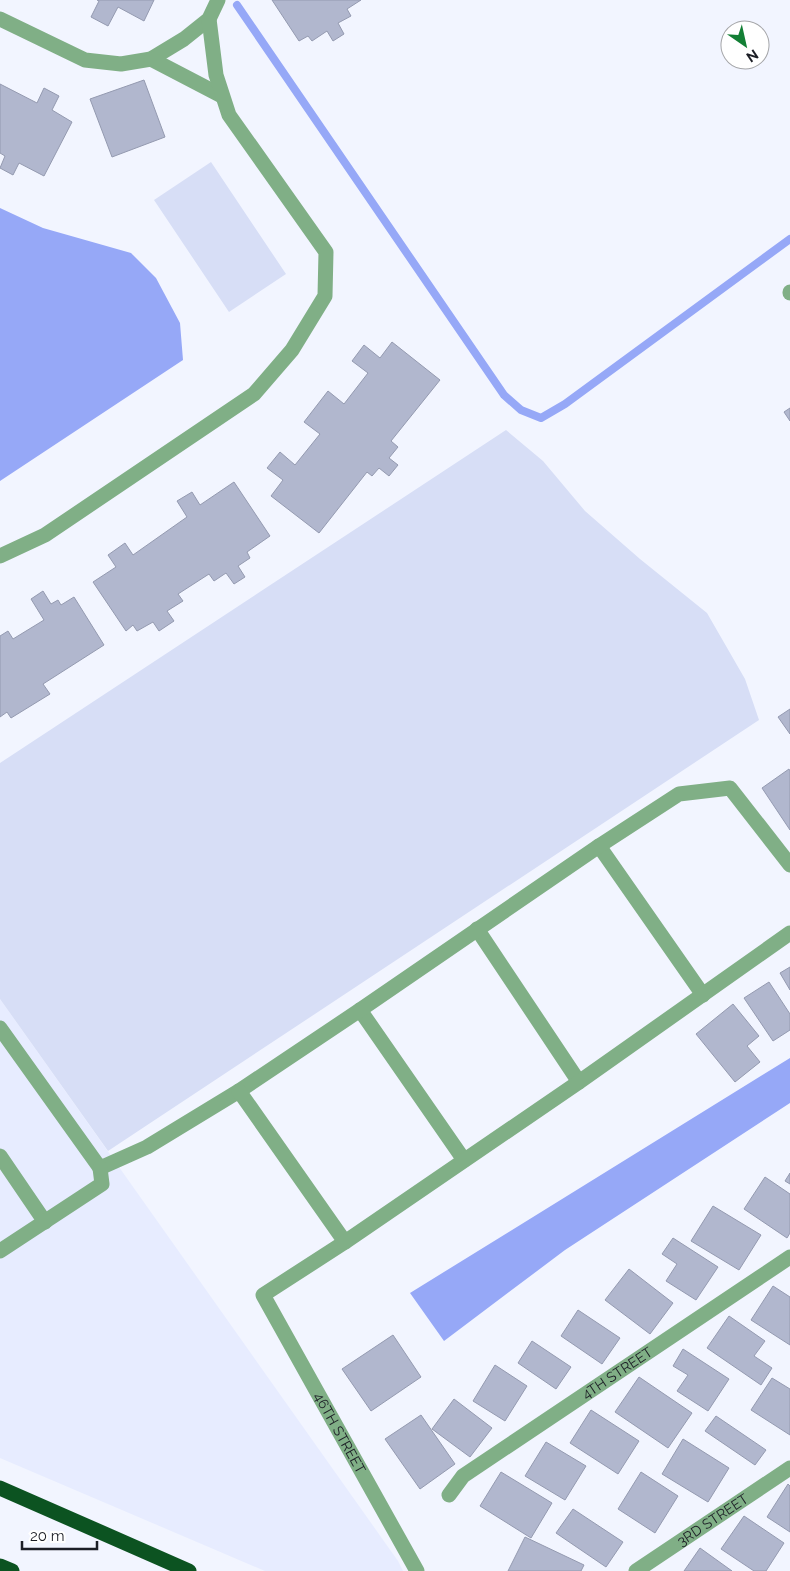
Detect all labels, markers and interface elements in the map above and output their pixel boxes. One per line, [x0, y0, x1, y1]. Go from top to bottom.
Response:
north arrow [720, 20, 770, 70]
text: N [743, 46, 761, 65]
street label: 4TH STREET [579, 1343, 656, 1402]
street label: 46TH STREET [311, 1390, 369, 1477]
street label: 3RD STREET [674, 1490, 751, 1549]
scale bar [22, 1518, 98, 1550]
text: 20 m [30, 1527, 65, 1545]

